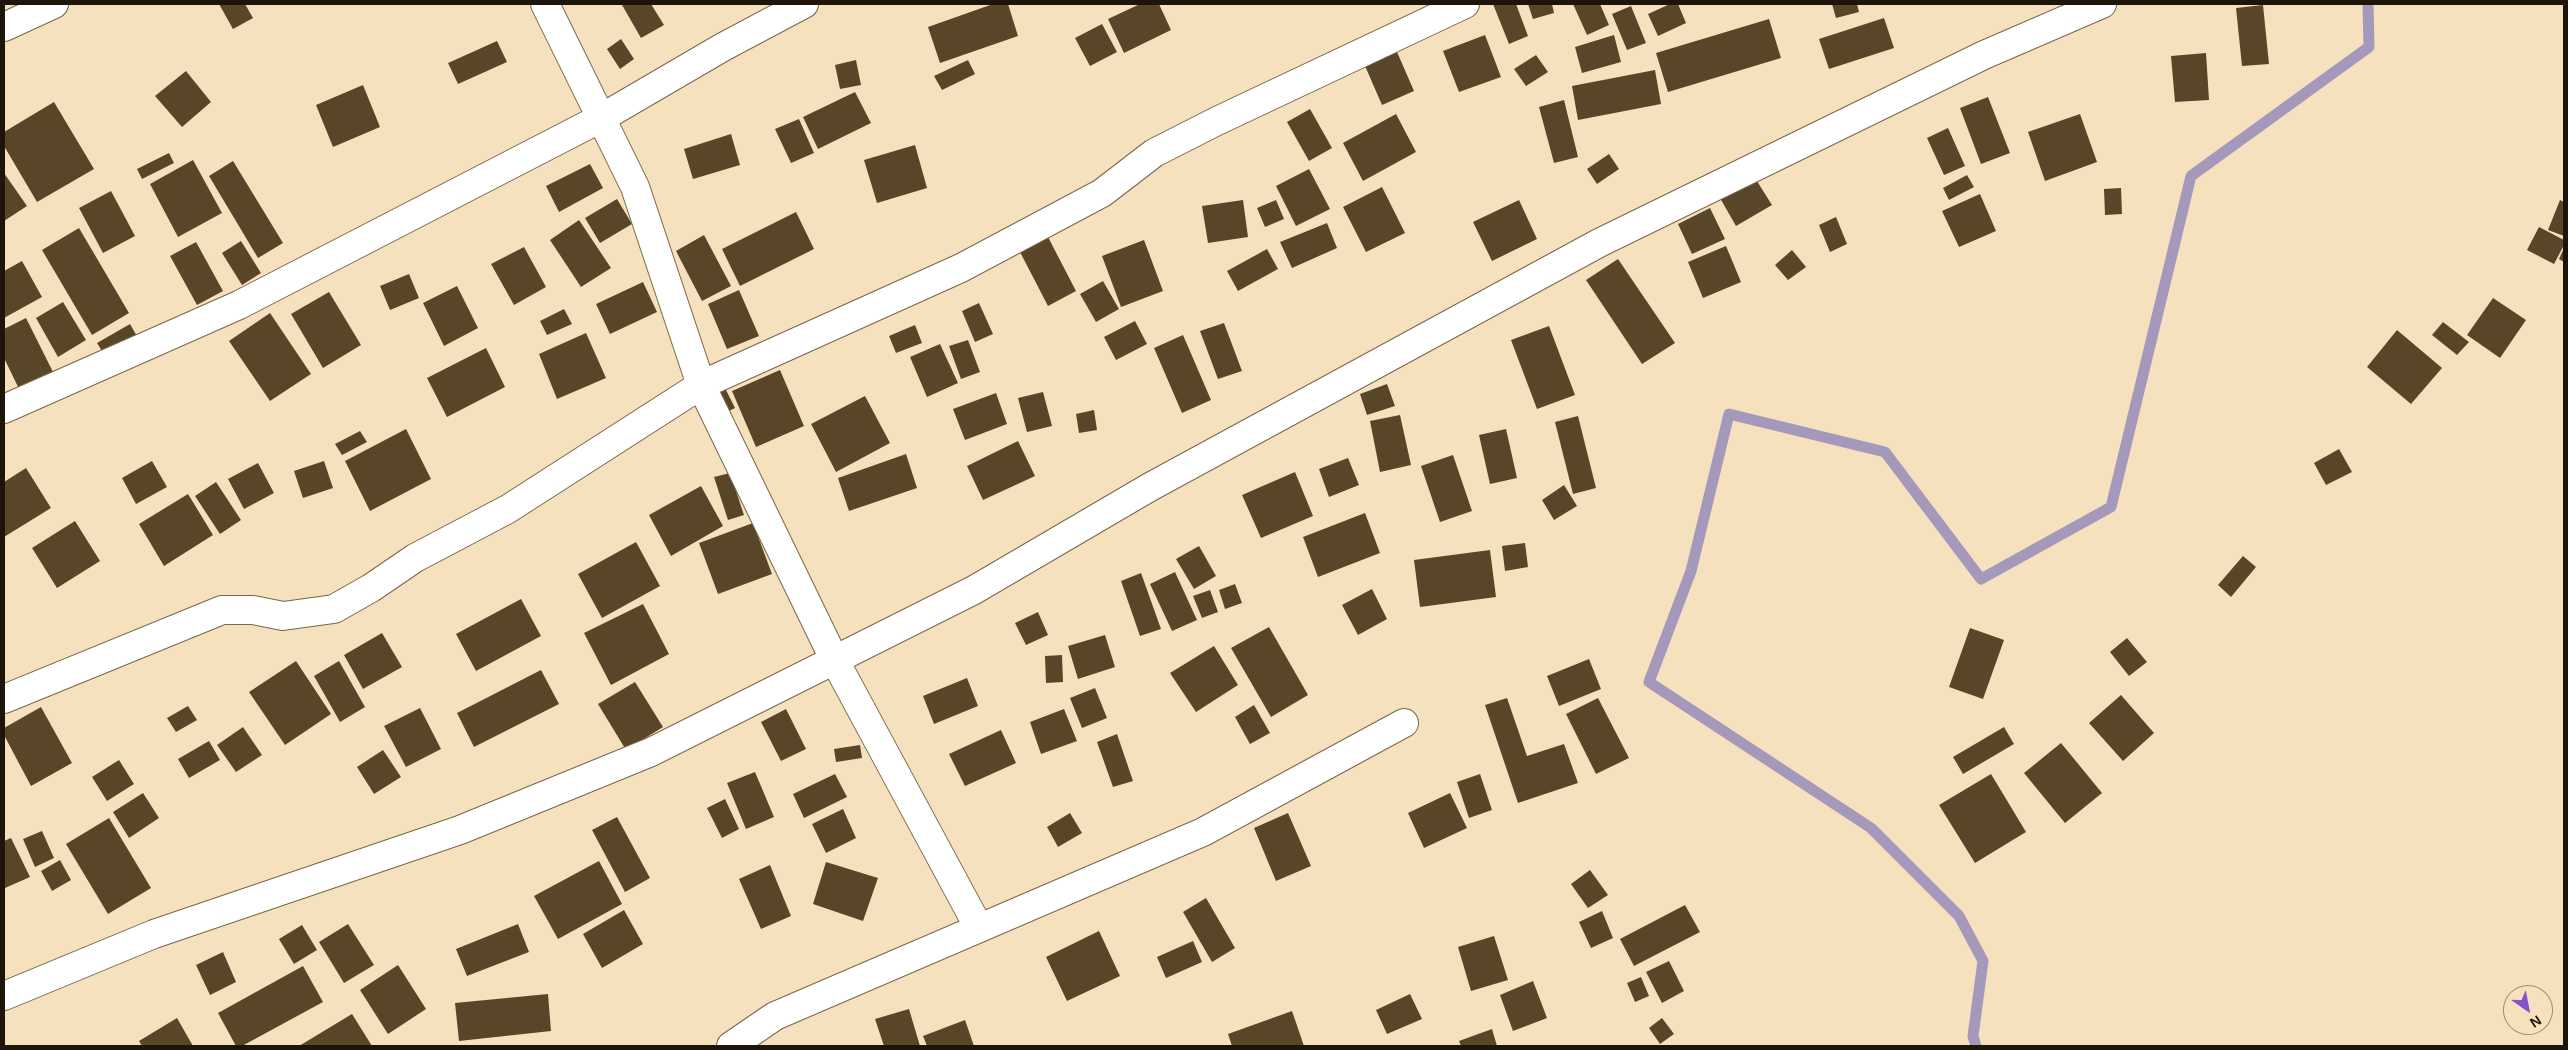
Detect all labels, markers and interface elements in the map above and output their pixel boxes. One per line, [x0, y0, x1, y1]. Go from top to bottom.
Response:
north arrow [2503, 985, 2553, 1035]
text: N [2527, 1012, 2544, 1031]

